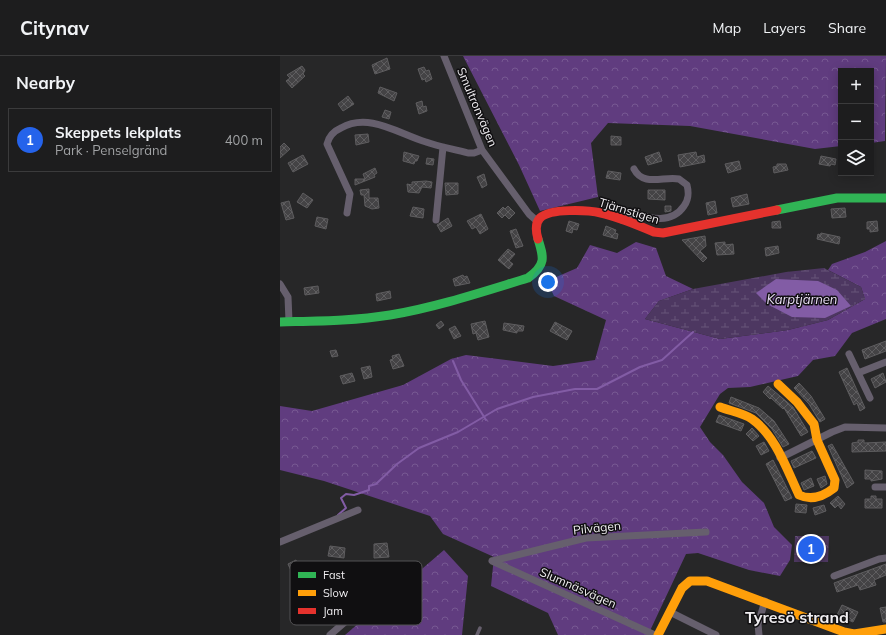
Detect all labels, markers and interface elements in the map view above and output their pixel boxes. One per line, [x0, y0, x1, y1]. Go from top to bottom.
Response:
text: Citynav [20, 16, 89, 40]
text: Map [712, 19, 741, 37]
text: Layers [763, 19, 806, 37]
text: Share [828, 19, 866, 37]
street label: Smultronvägen [454, 65, 501, 149]
map controls [838, 68, 874, 176]
button: + [838, 68, 874, 104]
text: Nearby [16, 72, 75, 93]
button: − [838, 104, 874, 140]
text: Skeppets lekplats [55, 123, 181, 142]
text: 1 [26, 132, 34, 148]
text: 400 m [225, 132, 263, 148]
button: layers [838, 140, 874, 176]
text: Park · Penselgränd [55, 142, 167, 158]
street label: Tjärnstigen [597, 194, 661, 227]
your location [538, 272, 558, 292]
water label: Karptjärnen [767, 291, 837, 307]
street label: Pilvägen [572, 518, 622, 537]
pin: 1 [798, 534, 824, 564]
legend [290, 561, 422, 625]
street label: Slumnäsvägen [538, 564, 619, 611]
text: Fast [323, 568, 345, 582]
text: Slow [323, 586, 349, 600]
text: Jam [323, 604, 343, 618]
district label: Tyresö strand [745, 607, 849, 627]

